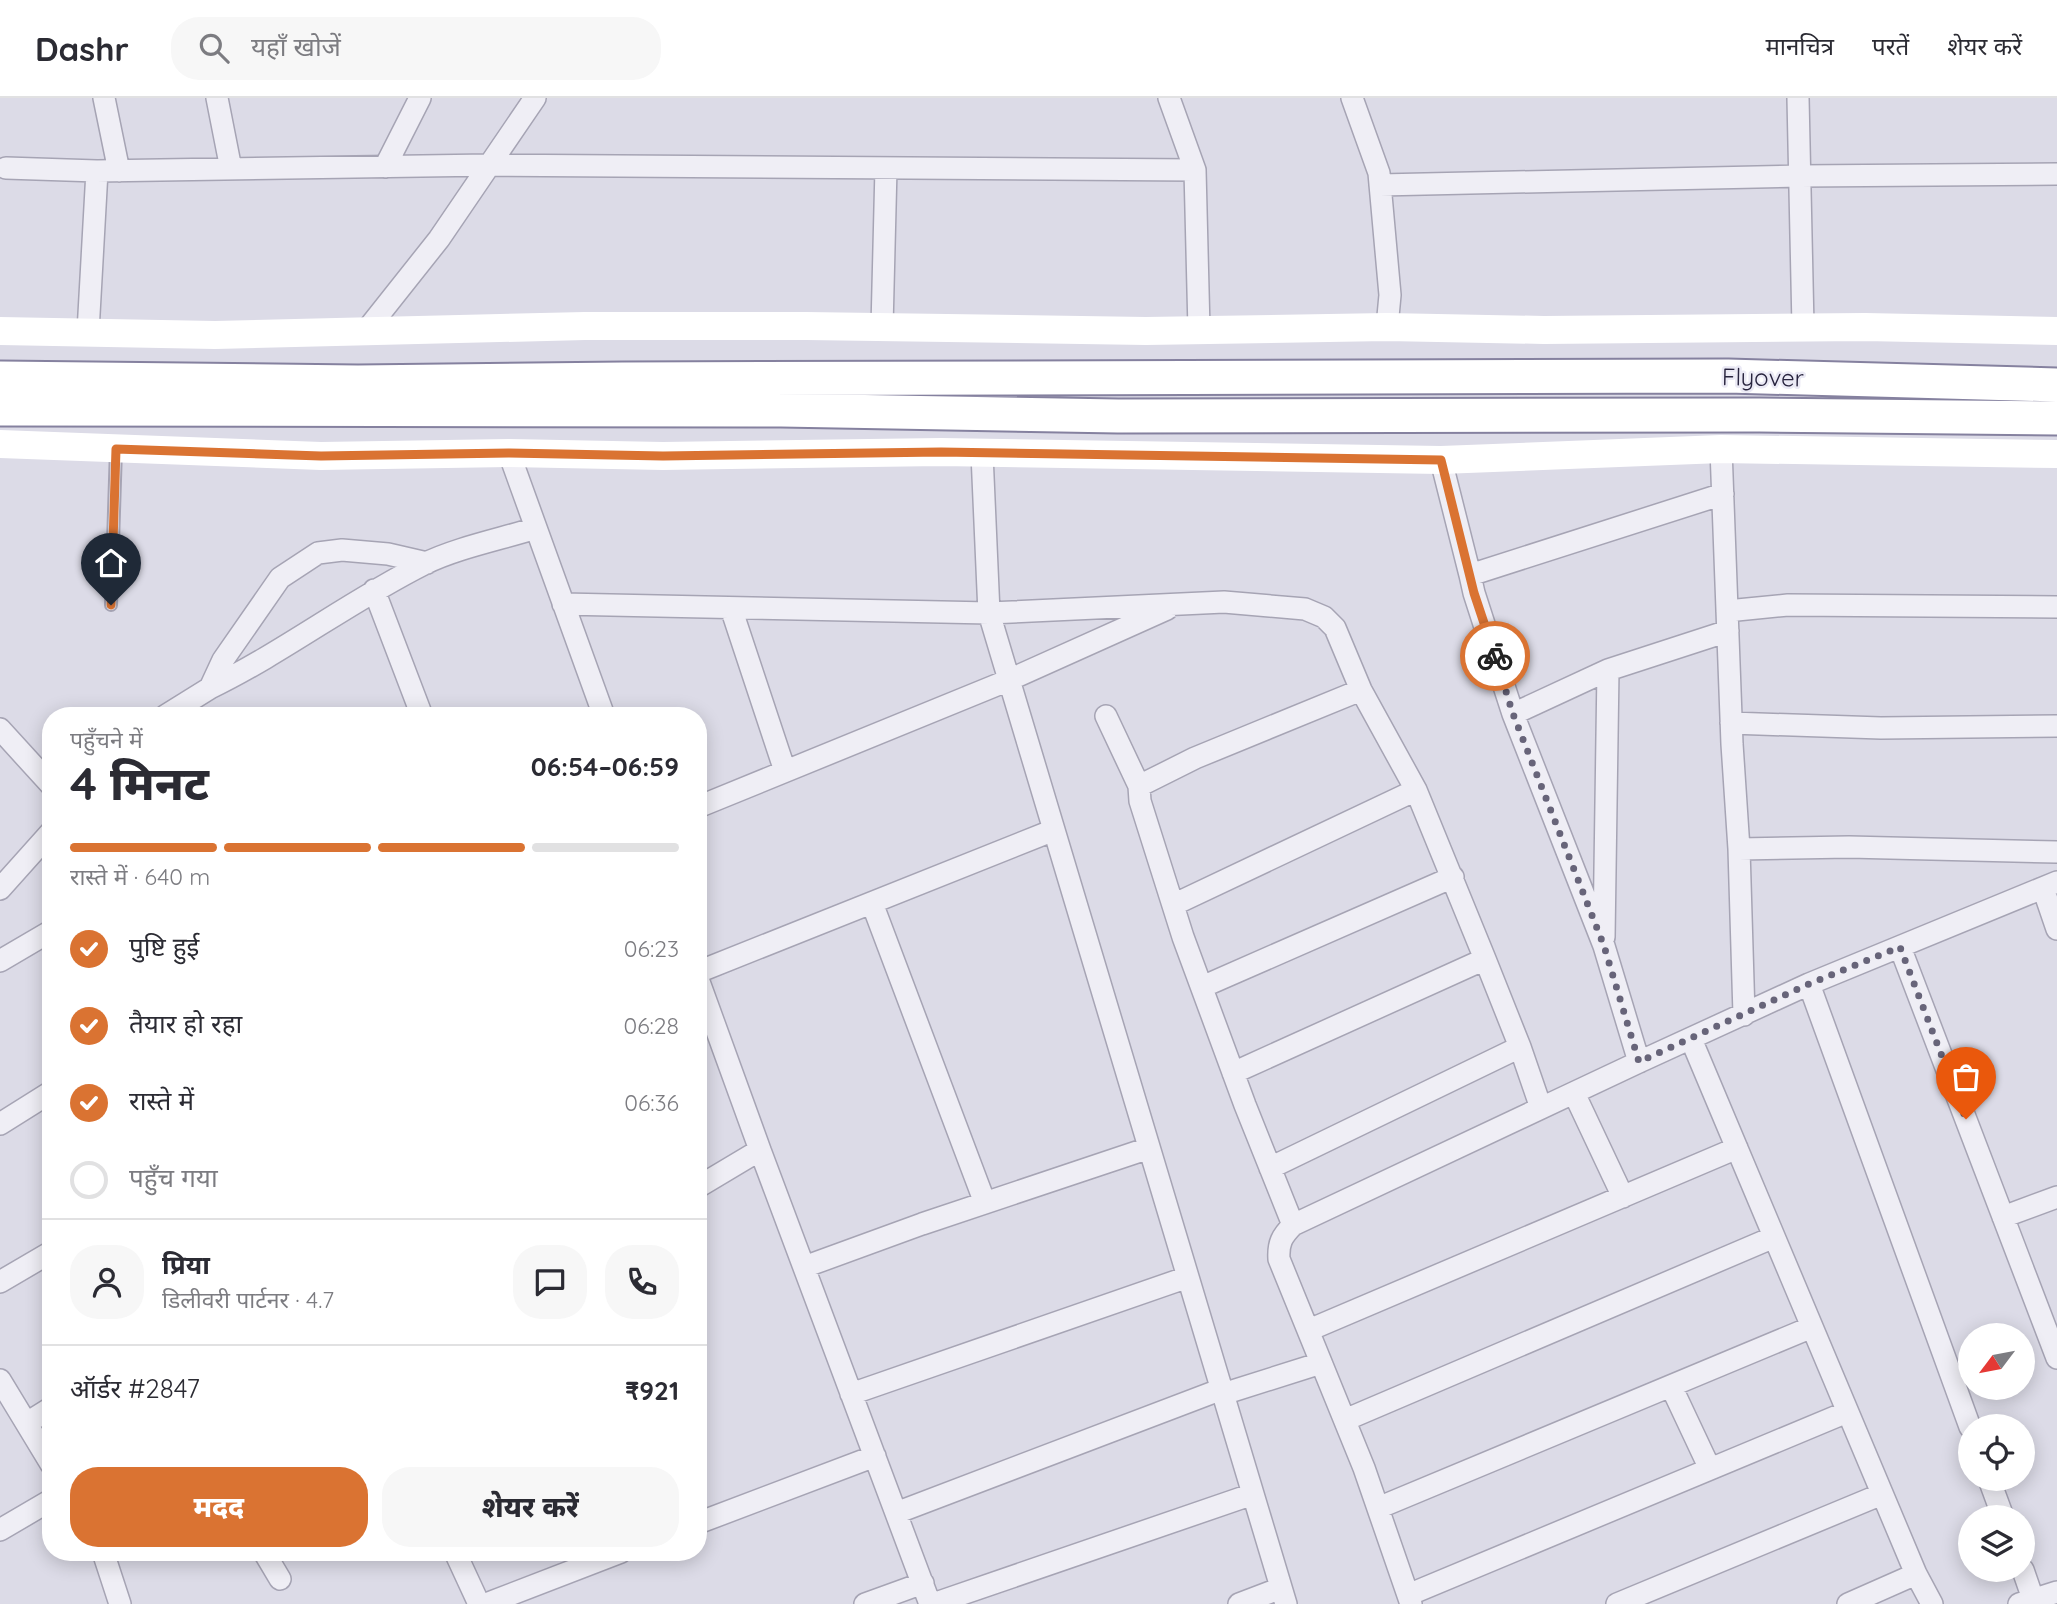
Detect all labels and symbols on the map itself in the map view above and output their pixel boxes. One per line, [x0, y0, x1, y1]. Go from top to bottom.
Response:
street label: Flyover [1722, 361, 1804, 393]
pin [81, 533, 141, 605]
courier [1460, 621, 1530, 691]
pin [1936, 1047, 1996, 1119]
north arrow [1958, 1323, 2035, 1400]

